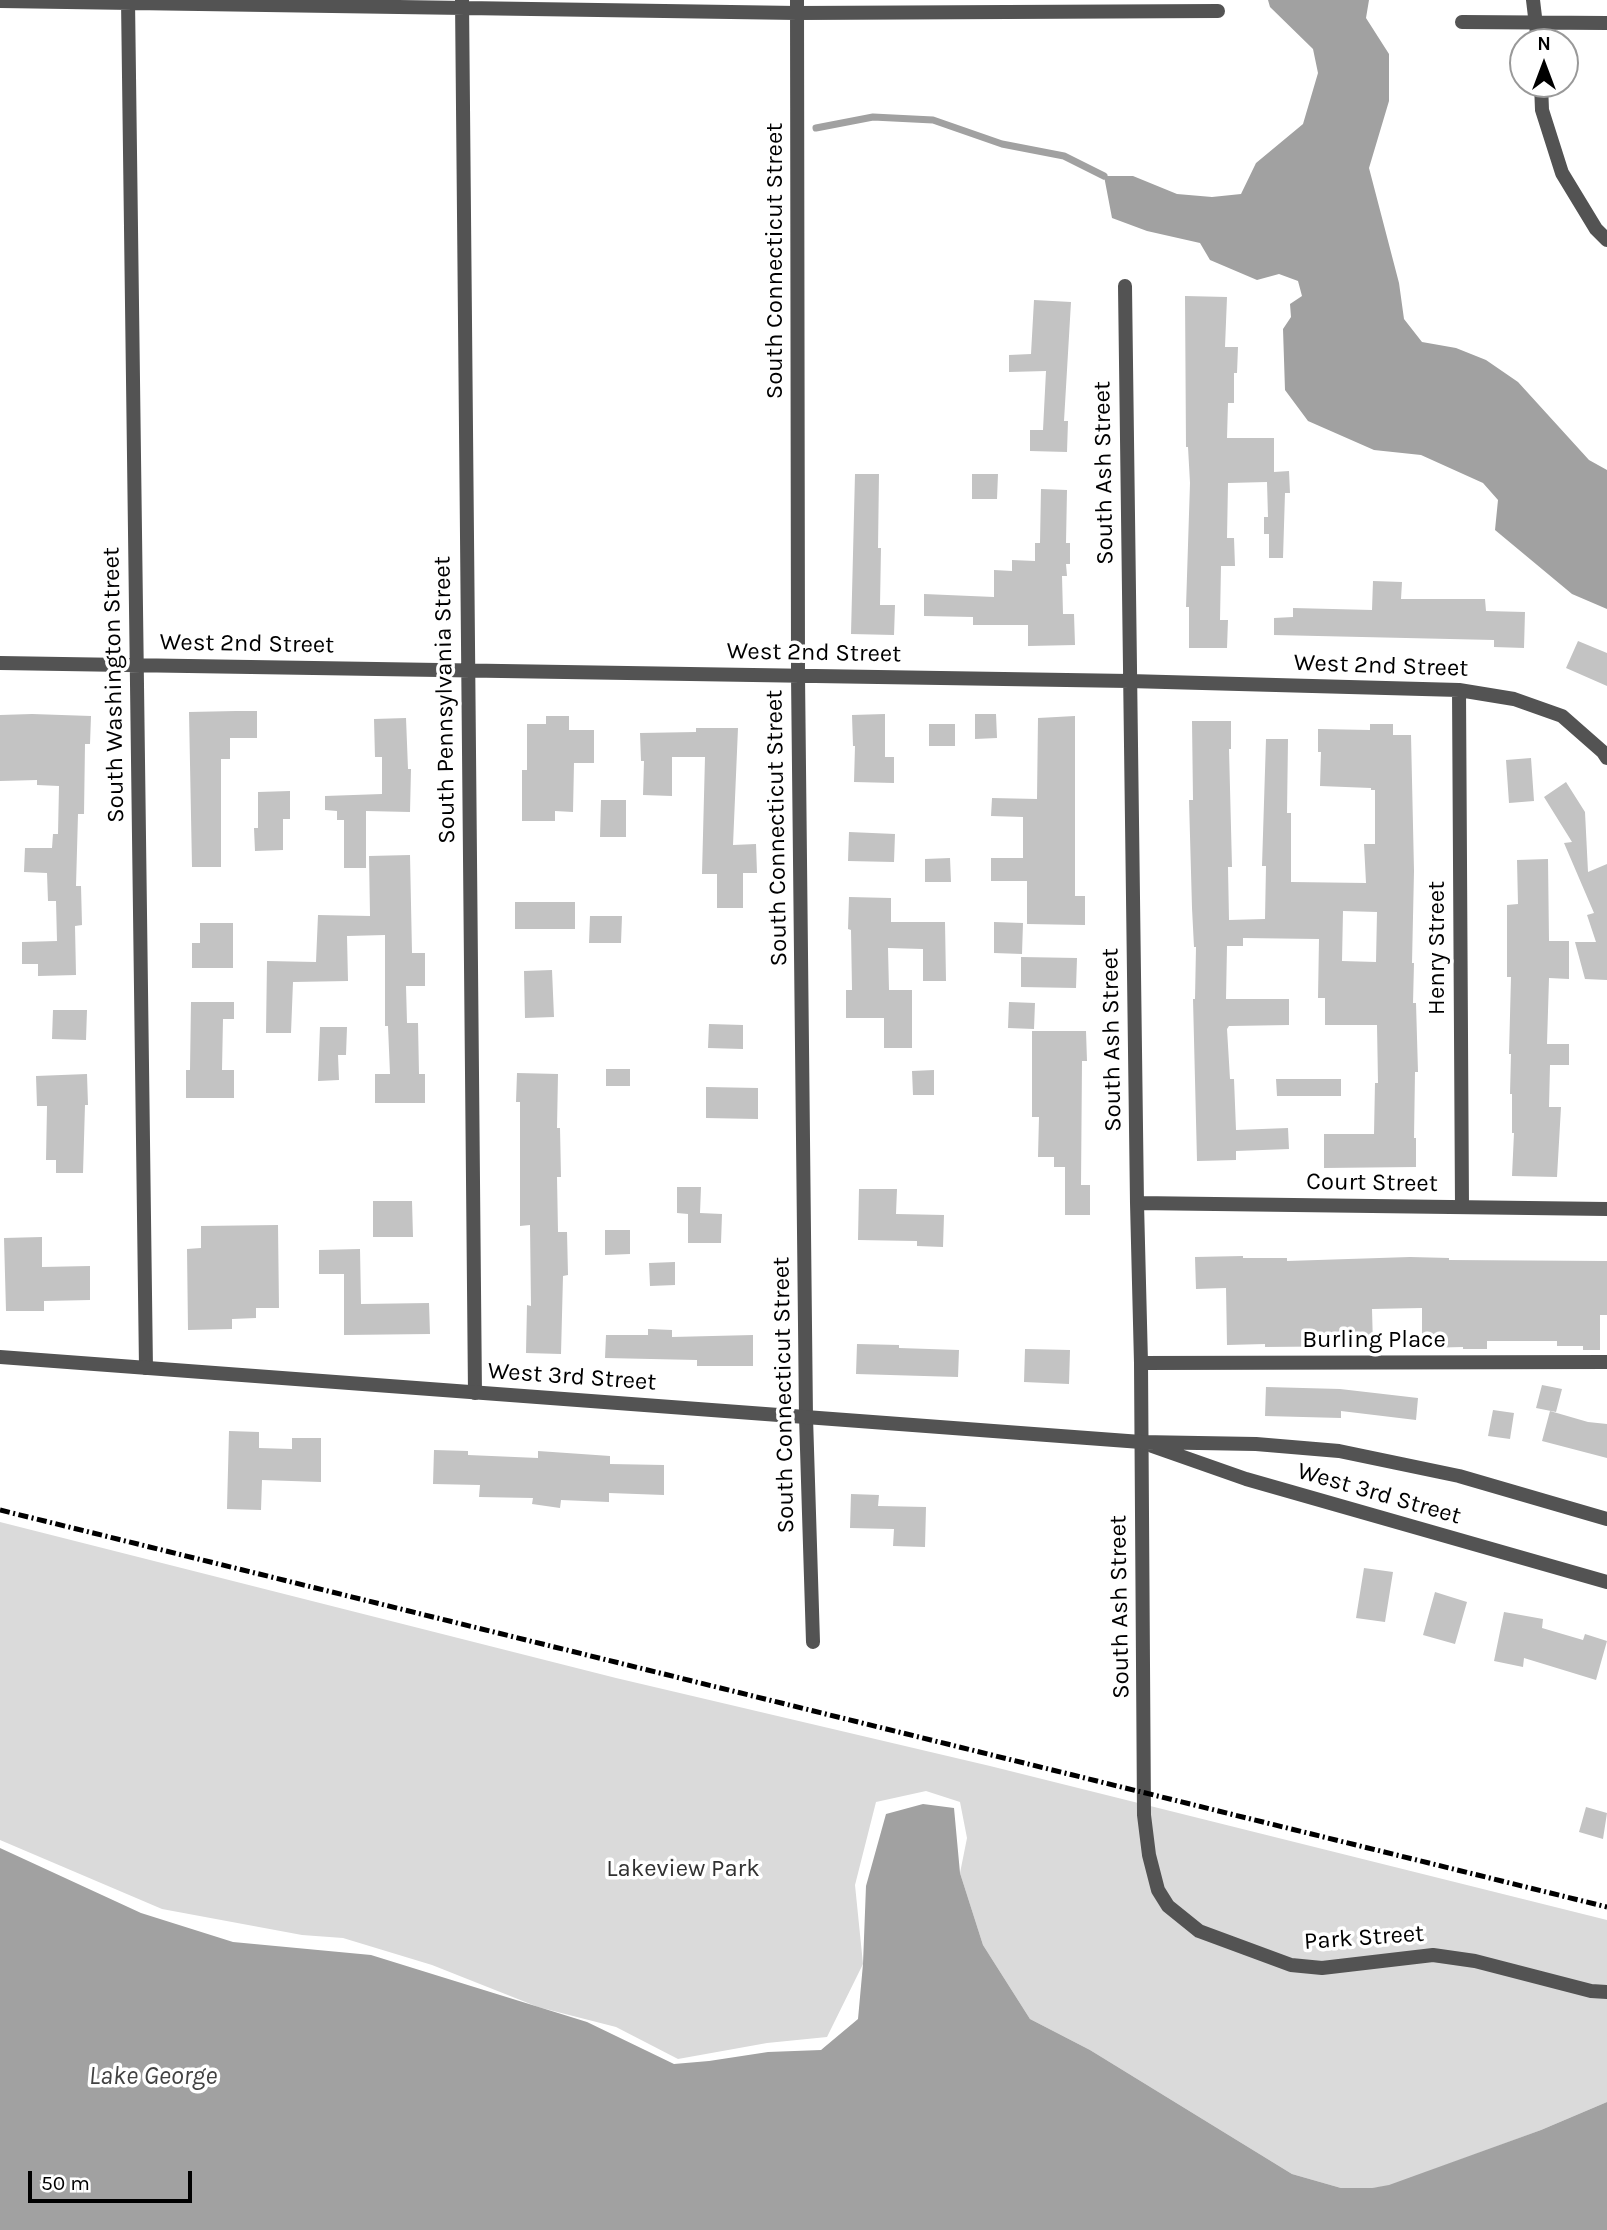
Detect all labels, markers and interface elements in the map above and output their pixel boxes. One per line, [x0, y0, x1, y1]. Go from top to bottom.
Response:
north arrow [1509, 28, 1579, 98]
text: N [1537, 33, 1551, 55]
street label: South Connecticut Street [761, 123, 789, 399]
street label: South Ash Street [1088, 381, 1120, 565]
street label: South Washington Street [97, 547, 131, 823]
street label: South Pennsylvania Street [428, 556, 462, 844]
street label: West 2nd Street [159, 628, 335, 660]
street label: West 2nd Street [726, 637, 902, 669]
street label: West 2nd Street [1293, 649, 1469, 683]
street label: South Connecticut Street [760, 689, 794, 967]
street label: Henry Street [1423, 881, 1451, 1015]
street label: South Ash Street [1096, 948, 1128, 1132]
street label: Court Street [1306, 1167, 1438, 1199]
street label: South Connecticut Street [767, 1256, 801, 1534]
street label: Burling Place [1302, 1326, 1446, 1354]
street label: West 3rd Street [487, 1357, 657, 1397]
street label: West 3rd Street [1294, 1457, 1464, 1531]
street label: South Ash Street [1104, 1515, 1136, 1699]
park label: Lakeview Park [606, 1855, 760, 1883]
street label: Park Street [1303, 1919, 1425, 1957]
water label: Lake George [89, 2061, 217, 2093]
scale bar [32, 2156, 196, 2200]
text: 50 m [41, 2171, 90, 2195]

